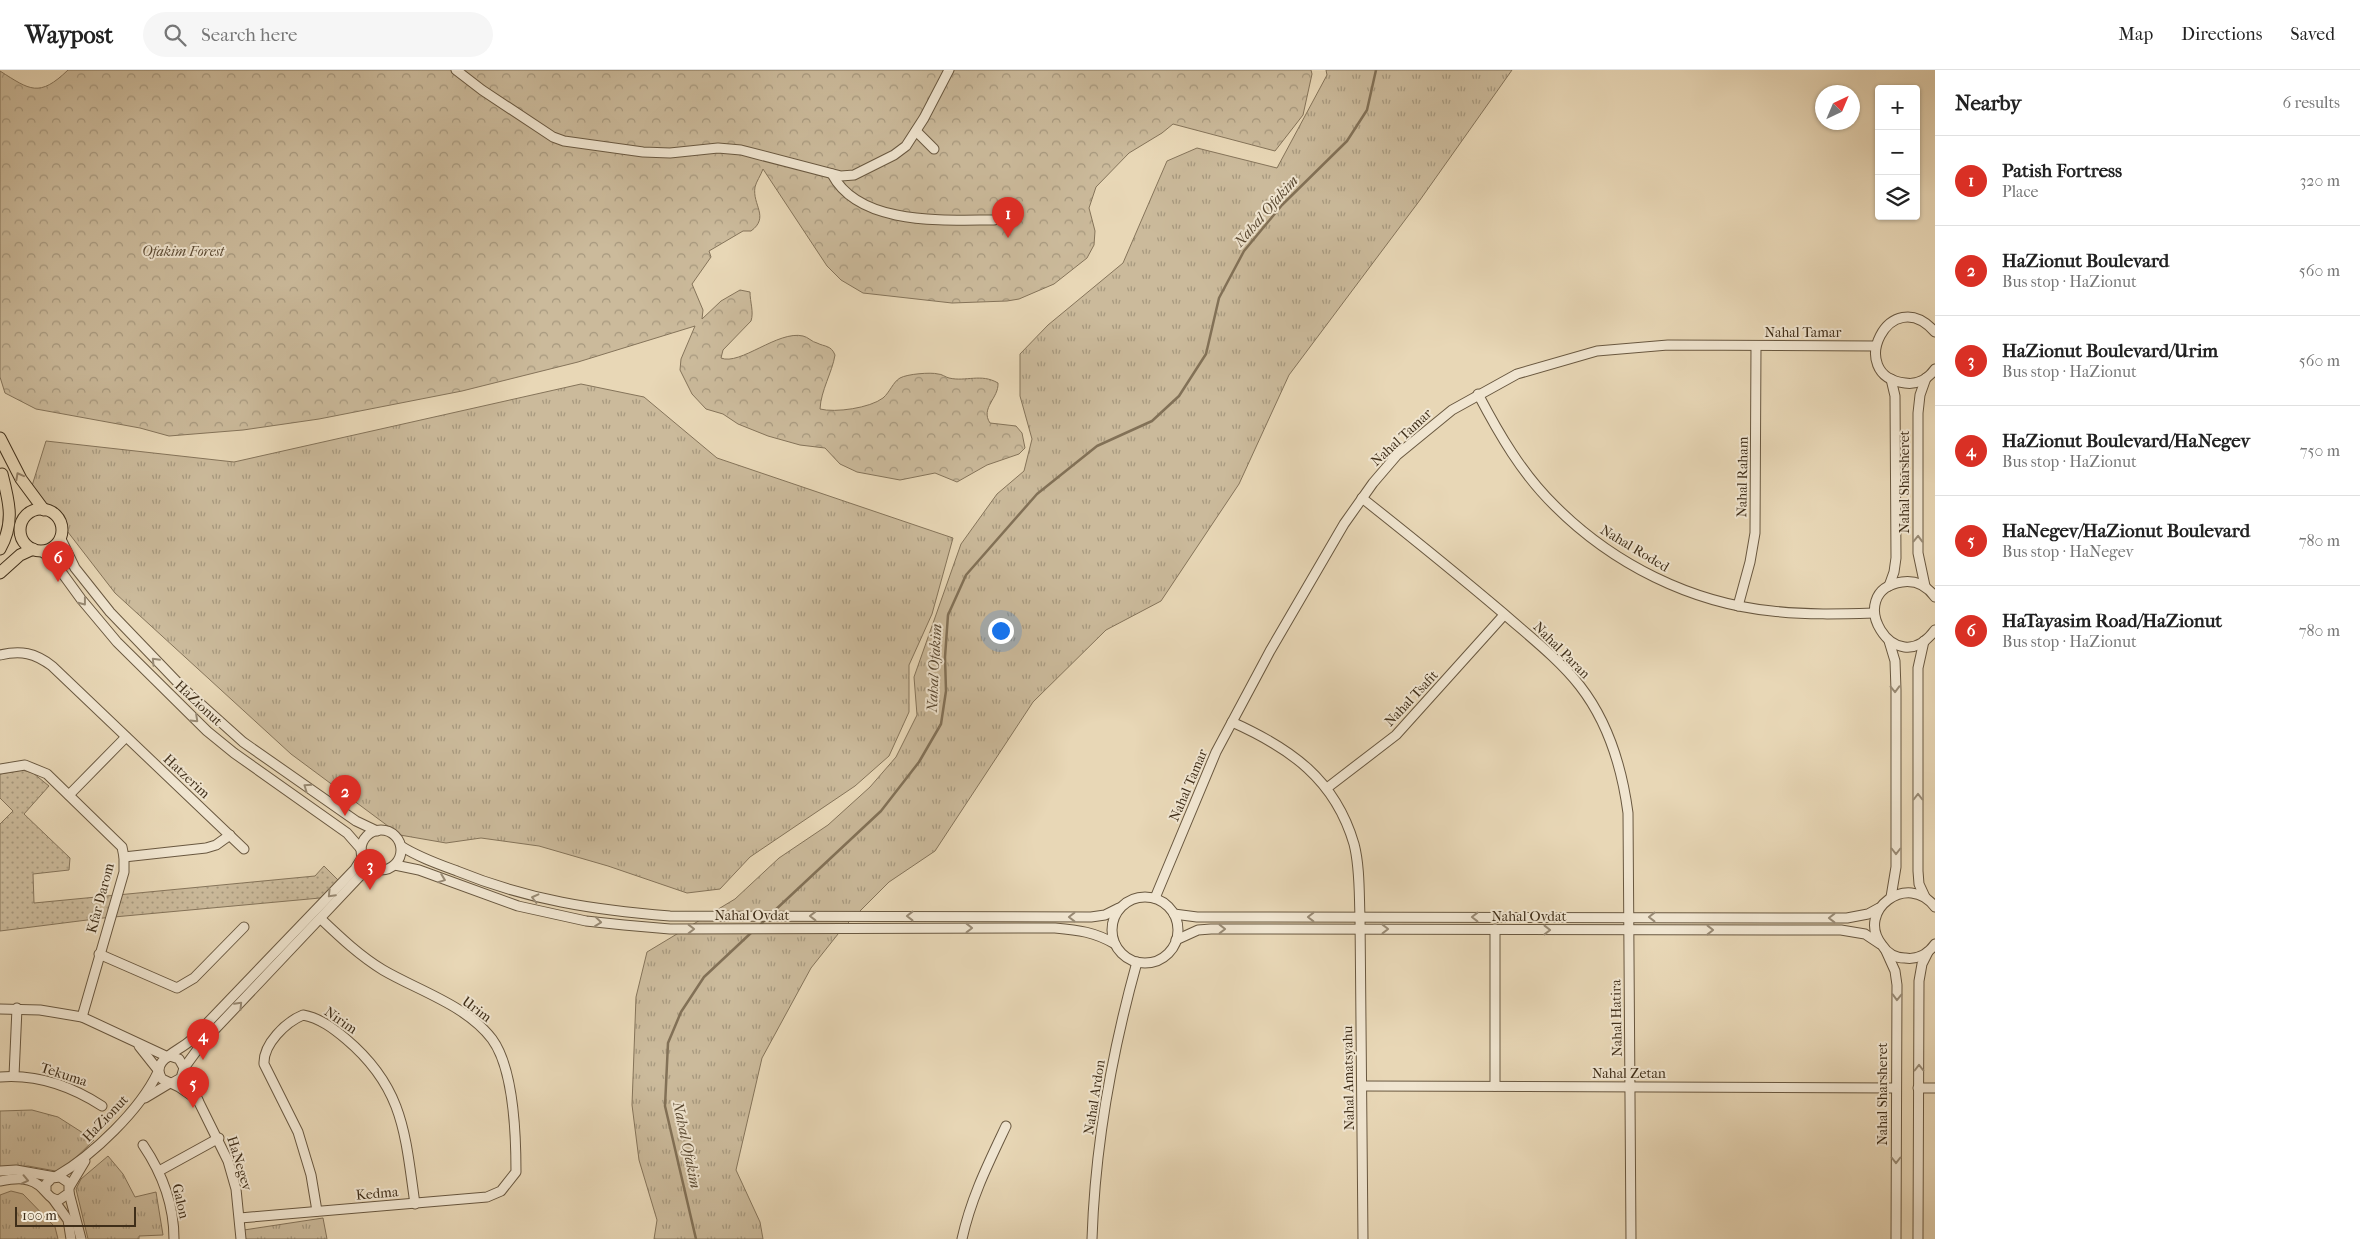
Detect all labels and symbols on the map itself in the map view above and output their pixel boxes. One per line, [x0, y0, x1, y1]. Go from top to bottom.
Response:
north arrow [1815, 85, 1860, 130]
water label: Nahal Ofakim [1230, 172, 1302, 251]
pin: 1 [992, 197, 1024, 238]
park label: Ofakim Forest [142, 243, 225, 260]
street label: Nahal Tamar [1765, 324, 1841, 341]
street label: Nahal Tamar [1367, 405, 1435, 470]
street label: Nahal Sharsheret [1896, 430, 1913, 534]
street label: Nahal Raham [1733, 436, 1752, 518]
one-way arrow [15, 472, 25, 481]
street label: Nahal Roded [1597, 521, 1673, 576]
one-way arrow [1913, 534, 1923, 542]
pin: 6 [42, 541, 74, 582]
one-way arrow [78, 596, 86, 605]
your location [988, 618, 1014, 644]
street label: Nahal Paran [1530, 618, 1594, 682]
water label: Nahal Ofakim [923, 623, 945, 714]
one-way arrow [152, 657, 161, 666]
street label: Nahal Tsafit [1381, 667, 1442, 730]
street label: HaZionut [171, 677, 226, 730]
one-way arrow [1890, 685, 1901, 693]
one-way arrow [190, 714, 199, 723]
street label: Nahal Tamar [1166, 746, 1211, 824]
street label: Hatzerim [160, 751, 214, 802]
pin: 2 [329, 775, 361, 816]
one-way arrow [303, 784, 312, 793]
one-way arrow [1913, 793, 1923, 800]
one-way arrow [1891, 848, 1901, 855]
pin: 3 [354, 849, 386, 890]
street label: Kfar Darom [83, 861, 118, 935]
one-way arrow [437, 873, 445, 883]
one-way arrow [328, 889, 337, 898]
one-way arrow [531, 893, 539, 903]
street label: Nahal Ovdat [715, 907, 789, 924]
street label: Nahal Ovdat [1492, 908, 1566, 925]
one-way arrow [809, 911, 816, 921]
one-way arrow [905, 911, 913, 921]
one-way arrow [1068, 911, 1076, 922]
one-way arrow [1307, 912, 1314, 922]
one-way arrow [1471, 912, 1478, 922]
one-way arrow [1648, 912, 1656, 922]
one-way arrow [1828, 913, 1836, 923]
one-way arrow [594, 916, 602, 927]
one-way arrow [965, 923, 973, 933]
one-way arrow [688, 924, 695, 934]
one-way arrow [1219, 924, 1227, 934]
one-way arrow [1382, 924, 1389, 934]
one-way arrow [1544, 924, 1552, 935]
one-way arrow [1706, 925, 1714, 935]
street label: Nahal Hatira [1607, 979, 1626, 1057]
street label: Urim [459, 993, 495, 1026]
one-way arrow [1891, 994, 1902, 1002]
one-way arrow [233, 1002, 242, 1011]
street label: Nirim [321, 1003, 361, 1038]
pin: 4 [187, 1019, 219, 1060]
street label: Nahal Amatsyahu [1339, 1025, 1358, 1130]
street label: Nahal Sharsheret [1874, 1042, 1891, 1146]
street label: Nahal Ardon [1080, 1058, 1109, 1136]
street label: Tekuma [38, 1059, 90, 1090]
one-way arrow [1914, 1064, 1924, 1072]
street label: Nahal Zetan [1592, 1065, 1666, 1082]
pin: 5 [177, 1067, 209, 1108]
street label: HaZionut [79, 1091, 132, 1145]
water label: Nahal Ofakim [669, 1099, 705, 1190]
street label: HaNegev [223, 1134, 256, 1193]
one-way arrow [1891, 1156, 1901, 1164]
one-way arrow [20, 1174, 29, 1185]
street label: Galon [168, 1182, 193, 1220]
street label: Kedma [355, 1183, 400, 1204]
scale bar [15, 1204, 136, 1227]

